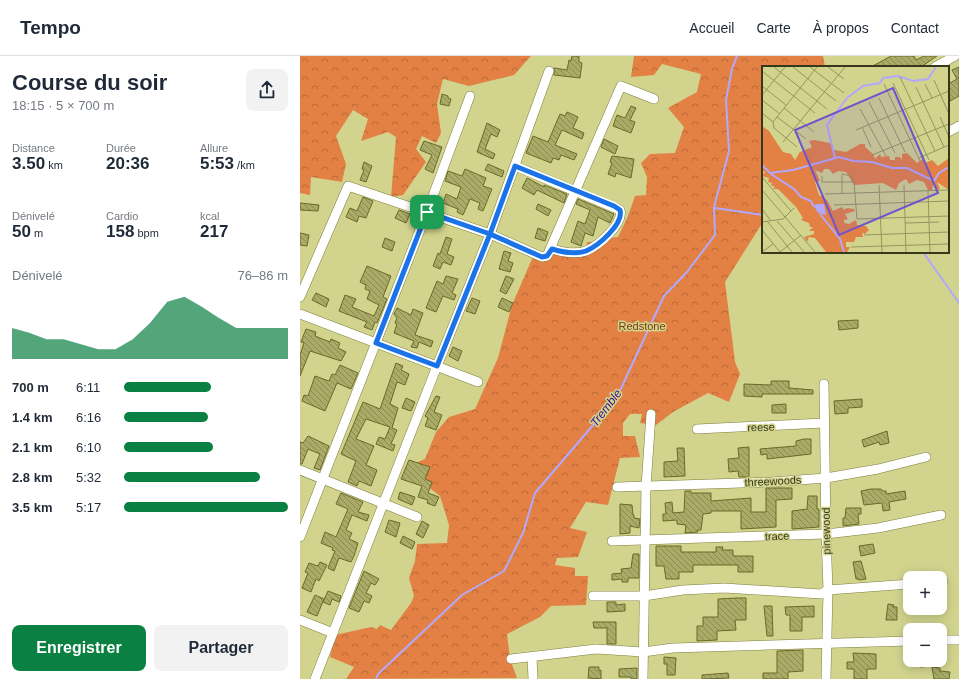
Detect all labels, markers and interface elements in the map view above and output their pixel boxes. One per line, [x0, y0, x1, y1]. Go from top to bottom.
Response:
text: Tempo [20, 17, 81, 38]
text: Accueil [689, 20, 734, 36]
text: Carte [756, 20, 791, 36]
text: À propos [813, 20, 869, 36]
text: Contact [891, 20, 939, 36]
inset map [762, 66, 949, 253]
button: share [246, 69, 288, 111]
text: Course du soir [12, 70, 167, 95]
text: 18:15 · 5 × 700 m [12, 98, 114, 113]
text: Distance [12, 142, 55, 154]
text: Durée [106, 142, 136, 154]
text: Allure [200, 142, 228, 154]
text: 3.50 [12, 154, 45, 173]
text: 20:36 [106, 154, 149, 173]
text: 5:53 [200, 154, 234, 173]
text: km [45, 159, 63, 171]
text: /km [234, 159, 255, 171]
pin [410, 195, 444, 229]
icon: arrive [416, 201, 438, 223]
text: Dénivelé [12, 210, 55, 222]
text: Cardio [106, 210, 138, 222]
text: kcal [200, 210, 220, 222]
text: 50 [12, 222, 31, 241]
text: 158 [106, 222, 134, 241]
text: 217 [200, 222, 228, 241]
text: m [31, 227, 43, 239]
text: bpm [134, 227, 159, 239]
text: Dénivelé [12, 268, 63, 283]
text: 76–86 m [237, 268, 288, 283]
park label: Redstone [618, 320, 666, 332]
text: 700 m [12, 380, 49, 395]
text: 6:11 [76, 380, 100, 395]
water label: Tremble [587, 386, 625, 429]
text: 1.4 km [12, 410, 52, 425]
text: 6:16 [76, 410, 101, 425]
street label: reese [747, 421, 775, 433]
text: 2.1 km [12, 440, 52, 455]
text: 6:10 [76, 440, 101, 455]
text: 2.8 km [12, 470, 52, 485]
text: 5:32 [76, 470, 101, 485]
street label: threewoods [744, 473, 802, 488]
text: 3.5 km [12, 500, 52, 515]
text: 5:17 [76, 500, 101, 515]
street label: pinewood [820, 507, 832, 555]
street label: trace [765, 530, 789, 542]
map controls [903, 571, 947, 667]
button: + [903, 571, 947, 615]
button: − [903, 623, 947, 667]
button: Enregistrer [12, 625, 146, 671]
button: Partager [154, 625, 288, 671]

